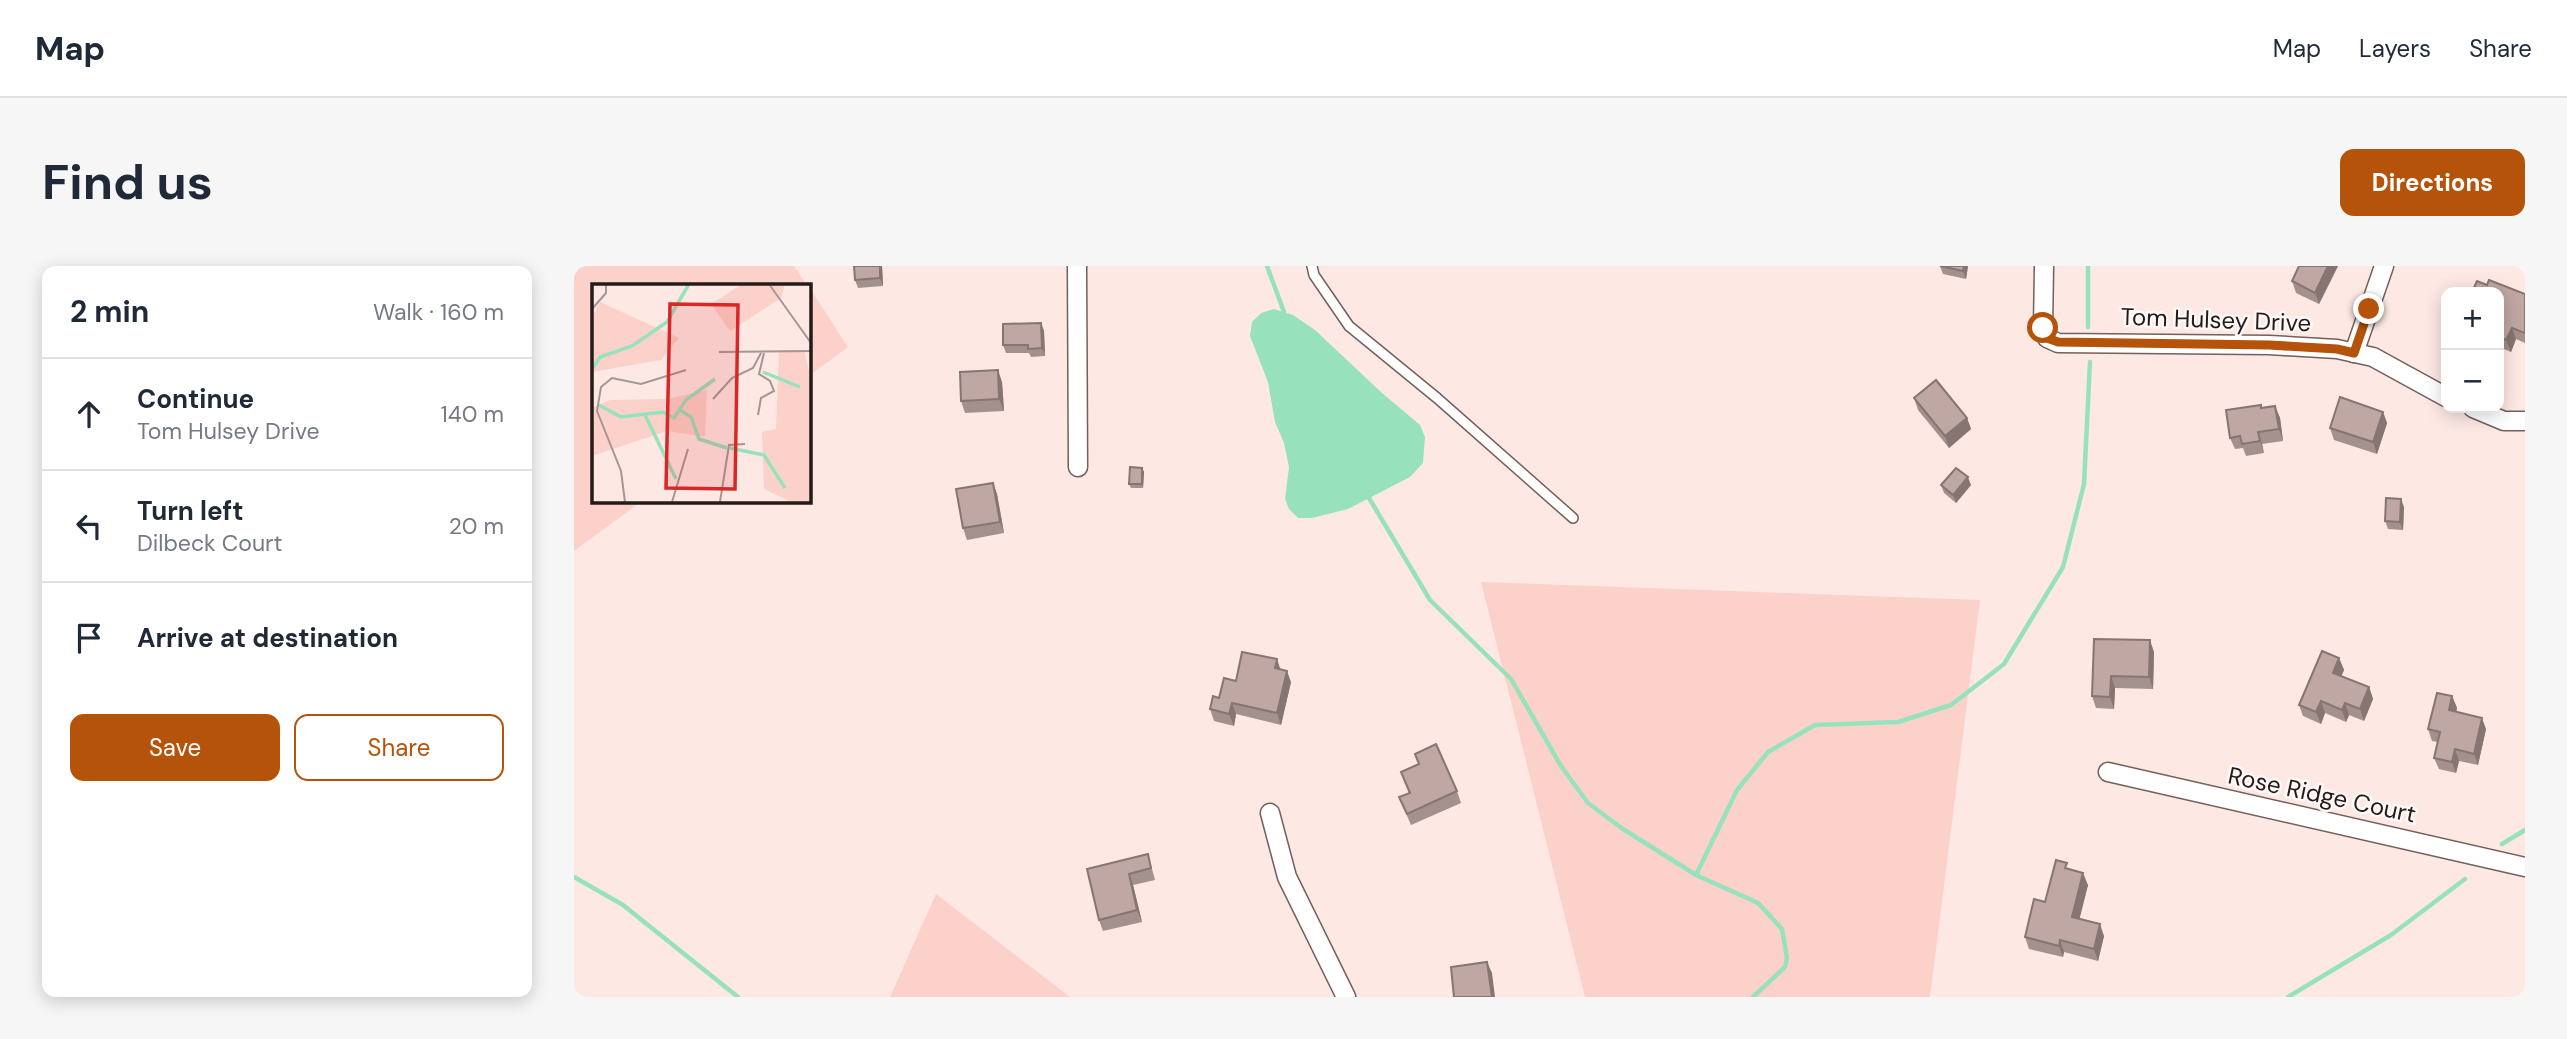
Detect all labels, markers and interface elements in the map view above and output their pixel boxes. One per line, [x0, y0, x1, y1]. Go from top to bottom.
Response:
text: Map [35, 27, 105, 70]
text: Map [2273, 33, 2321, 64]
text: Layers [2359, 33, 2431, 64]
text: Share [2469, 33, 2532, 64]
button: Directions [2340, 149, 2525, 216]
text: Find us [42, 150, 213, 214]
inset map [592, 284, 810, 502]
map controls [2441, 287, 2504, 413]
button: + [2441, 287, 2504, 350]
text: 2 min [70, 292, 149, 331]
route end [2353, 293, 2384, 324]
text: Walk · 160 m [373, 297, 504, 327]
street label: Tom Hulsey Drive [2120, 301, 2312, 338]
route start [2027, 312, 2058, 343]
button: − [2441, 350, 2504, 413]
text: Continue [137, 382, 254, 416]
icon: ahead [70, 395, 108, 433]
text: 140 m [441, 399, 504, 429]
text: Tom Hulsey Drive [137, 416, 320, 446]
text: Turn left [137, 494, 244, 528]
icon: left [70, 507, 108, 545]
text: 20 m [449, 511, 504, 541]
text: Dilbeck Court [137, 528, 283, 558]
icon: arrive [70, 619, 108, 657]
text: Arrive at destination [137, 621, 398, 655]
button: Save [70, 714, 280, 781]
button: Share [294, 714, 504, 781]
street label: Rose Ridge Court [2225, 759, 2419, 830]

